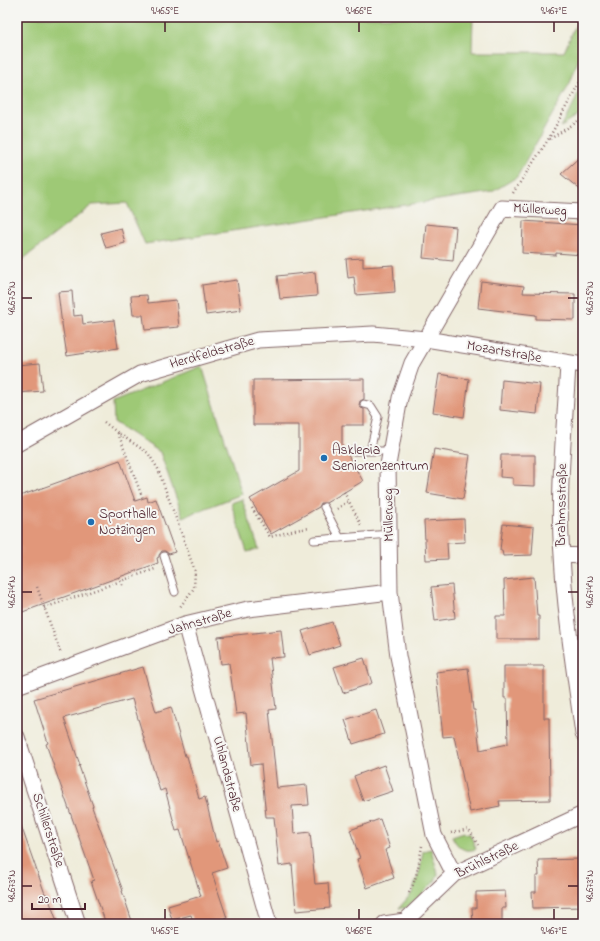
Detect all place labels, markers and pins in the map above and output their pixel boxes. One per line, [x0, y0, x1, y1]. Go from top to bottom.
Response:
place label: Asklepia Seniorenzentrum [332, 440, 429, 477]
marker: Asklepia Seniorenzentrum [319, 453, 329, 463]
place label: Sporthalle Notzingen [99, 504, 158, 542]
marker: Sporthalle Notzingen [86, 517, 96, 527]

